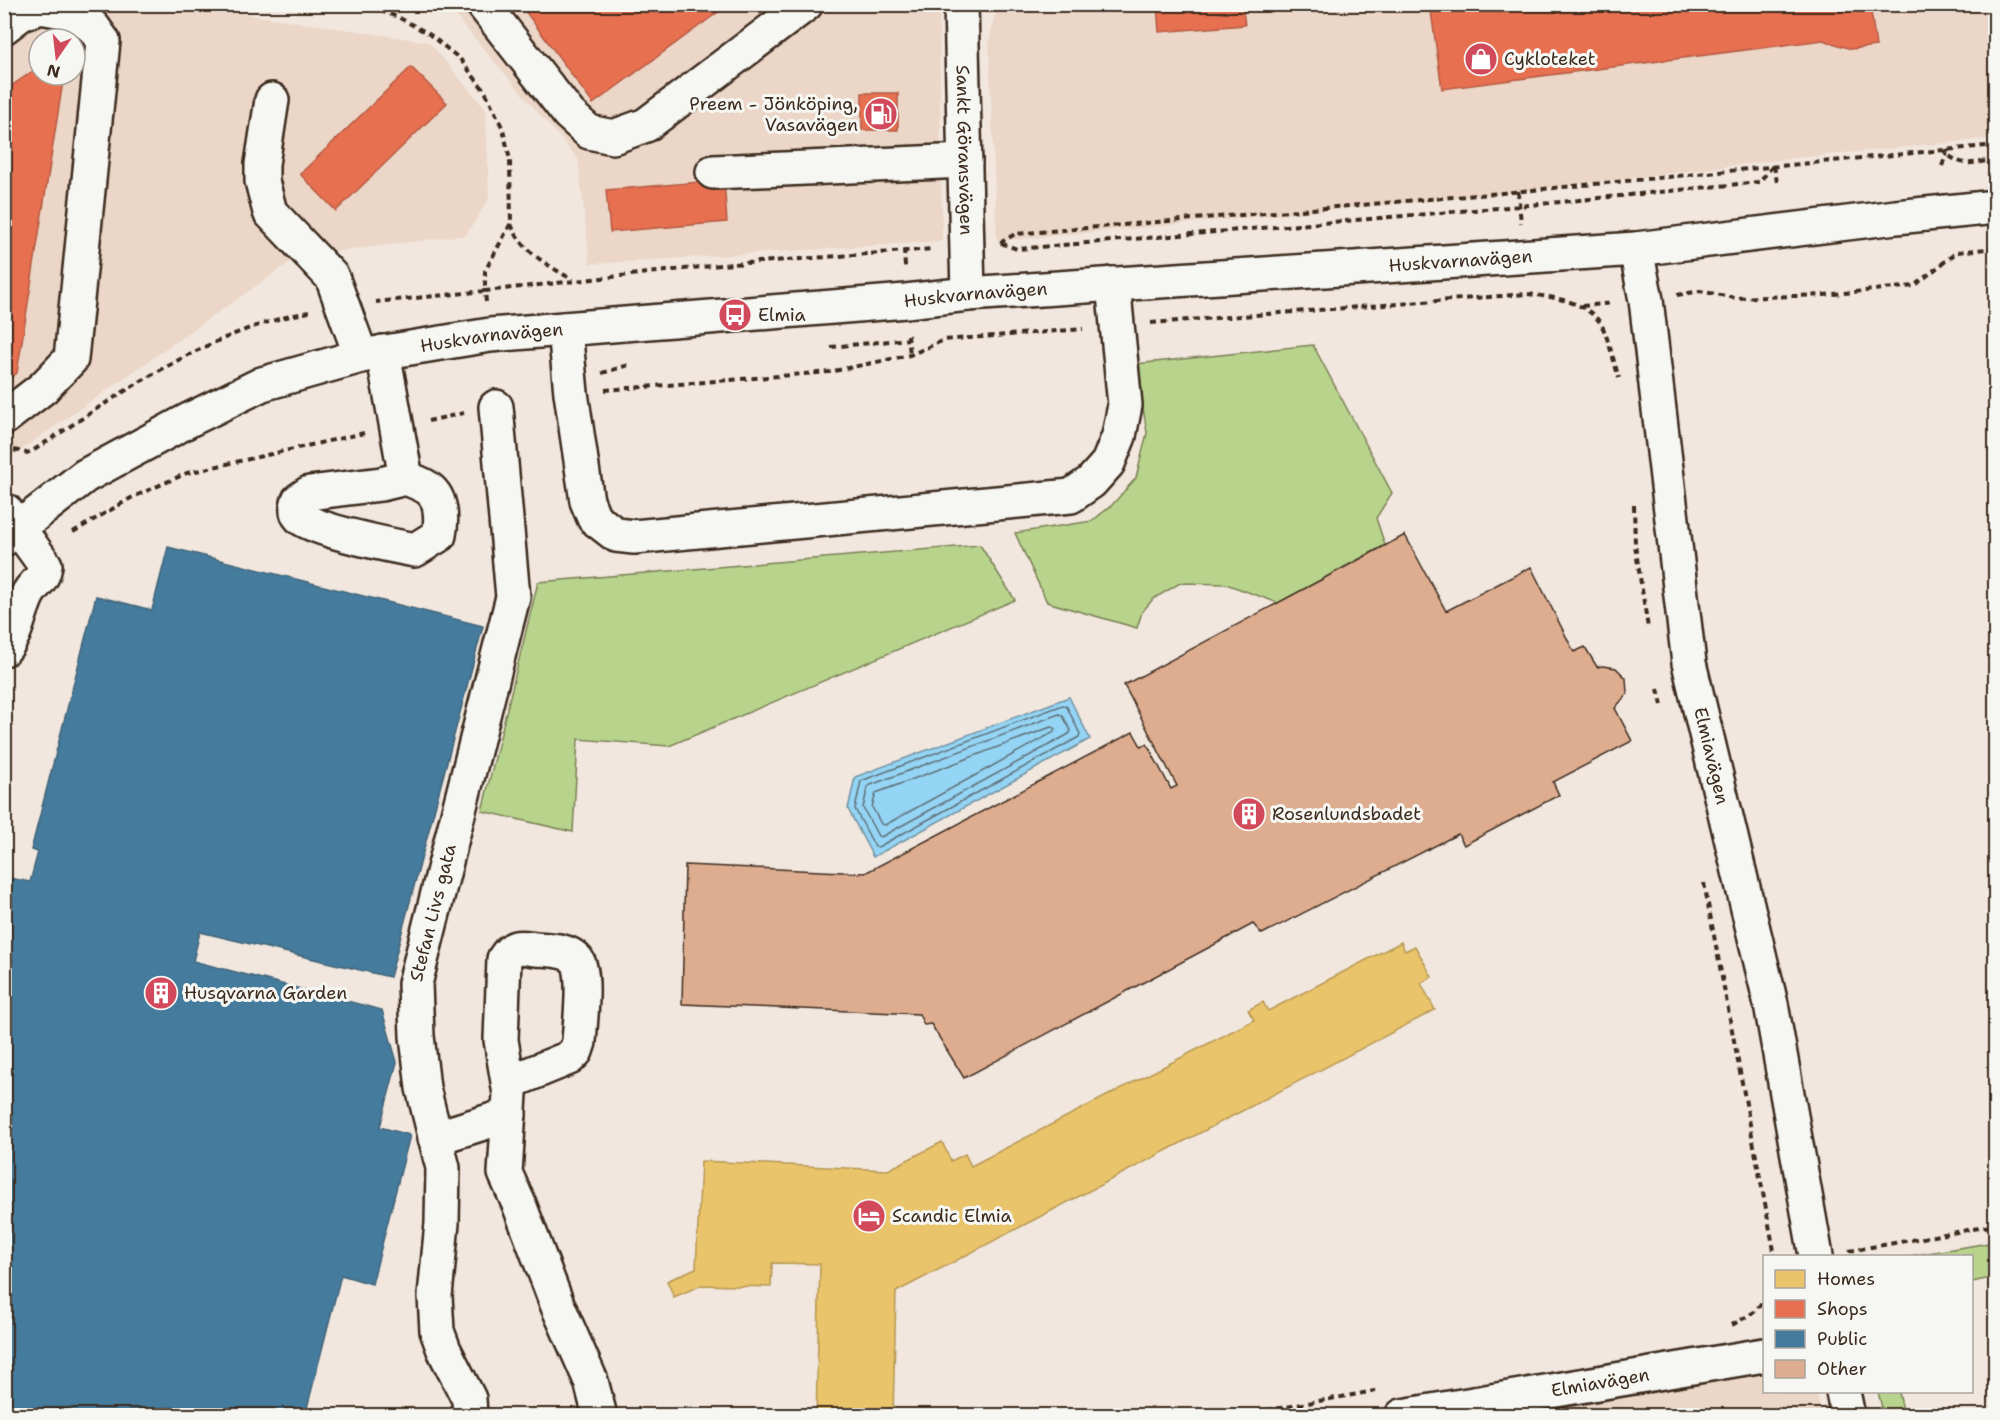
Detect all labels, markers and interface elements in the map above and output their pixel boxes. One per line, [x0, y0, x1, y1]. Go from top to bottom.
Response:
north arrow [27, 27, 87, 87]
shop icon: Cykloteket [1463, 41, 1499, 77]
place label: Cykloteket [1504, 47, 1596, 71]
text: N [45, 59, 62, 83]
street label: Sankt Göransvägen [950, 64, 979, 235]
place label: Preem - Jönköping, Vasavägen [689, 92, 858, 137]
fuel station icon: Preem - Jönköping, Vasavägen [863, 96, 899, 132]
street label: Huskvarnavägen [1388, 244, 1533, 278]
street label: Huskvarnavägen [903, 277, 1048, 313]
bus stop icon: Elmia [717, 297, 753, 333]
place label: Elmia [758, 303, 806, 327]
street label: Huskvarnavägen [418, 317, 564, 358]
street label: Elmiavägen [1688, 705, 1735, 807]
building icon: Rosenlundsbadet [1231, 796, 1267, 832]
place label: Rosenlundsbadet [1272, 802, 1421, 826]
street label: Stefan Livs gata [404, 842, 462, 984]
building icon: Husqvarna Garden [143, 975, 179, 1011]
place label: Husqvarna Garden [184, 981, 347, 1005]
hotel icon: Scandic Elmia [851, 1198, 887, 1234]
place label: Scandic Elmia [892, 1204, 1012, 1228]
legend [1763, 1255, 1973, 1393]
text: Homes [1817, 1267, 1875, 1291]
text: Shops [1817, 1297, 1868, 1321]
text: Public [1817, 1327, 1867, 1351]
text: Other [1817, 1357, 1867, 1381]
street label: Elmiavägen [1549, 1363, 1651, 1403]

